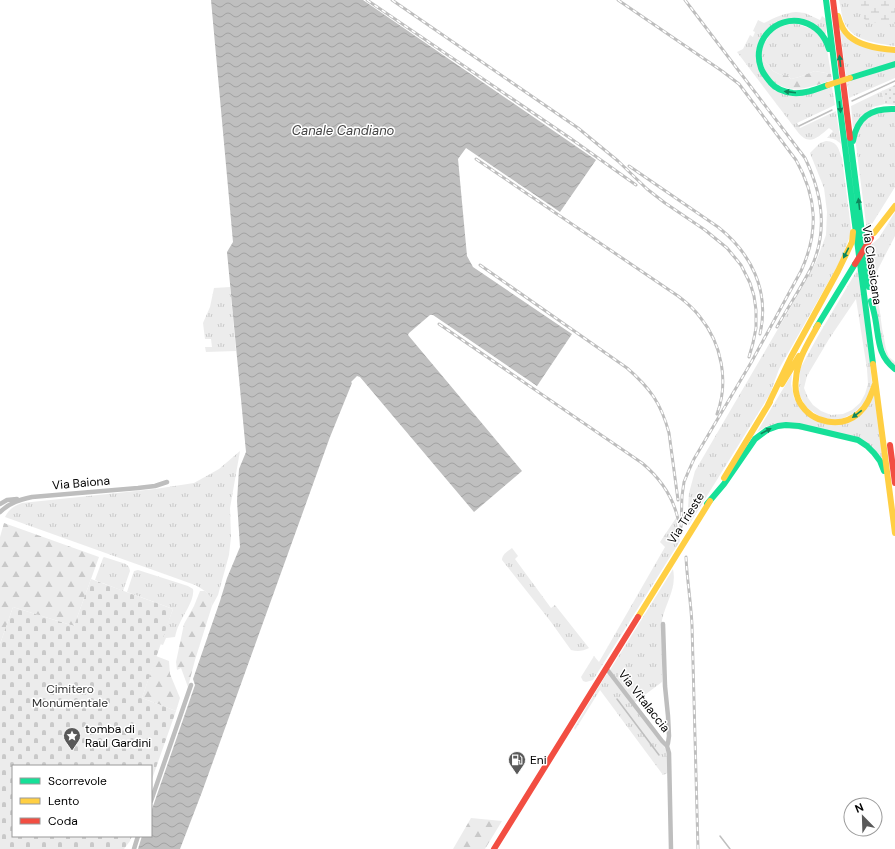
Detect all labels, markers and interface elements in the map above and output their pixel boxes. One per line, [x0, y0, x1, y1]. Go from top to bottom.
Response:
one-way arrow [837, 55, 843, 67]
one-way arrow [784, 88, 796, 95]
one-way arrow [837, 101, 843, 114]
water label: Canale Candiano [292, 122, 395, 139]
one-way arrow [856, 198, 862, 210]
street label: Via Classicana [858, 224, 886, 306]
one-way arrow [843, 247, 850, 259]
one-way arrow [851, 410, 862, 418]
one-way arrow [761, 428, 772, 434]
street label: Via Baiona [52, 473, 110, 493]
street label: Via Trieste [664, 489, 708, 547]
street label: Via Vitalaccia [615, 666, 673, 736]
park label: Cimitero Monumentale [32, 681, 108, 711]
place label: tomba di Raul Gardini [85, 721, 151, 751]
place icon: tomba di Raul Gardini [62, 726, 82, 751]
fuel station icon: Eni [507, 750, 527, 775]
place label: Eni [530, 752, 547, 768]
legend [12, 765, 152, 837]
text: Scorrevole [48, 773, 107, 789]
text: Lento [48, 793, 79, 809]
north arrow [843, 797, 883, 837]
text: N [853, 800, 866, 816]
text: Coda [48, 813, 78, 829]

